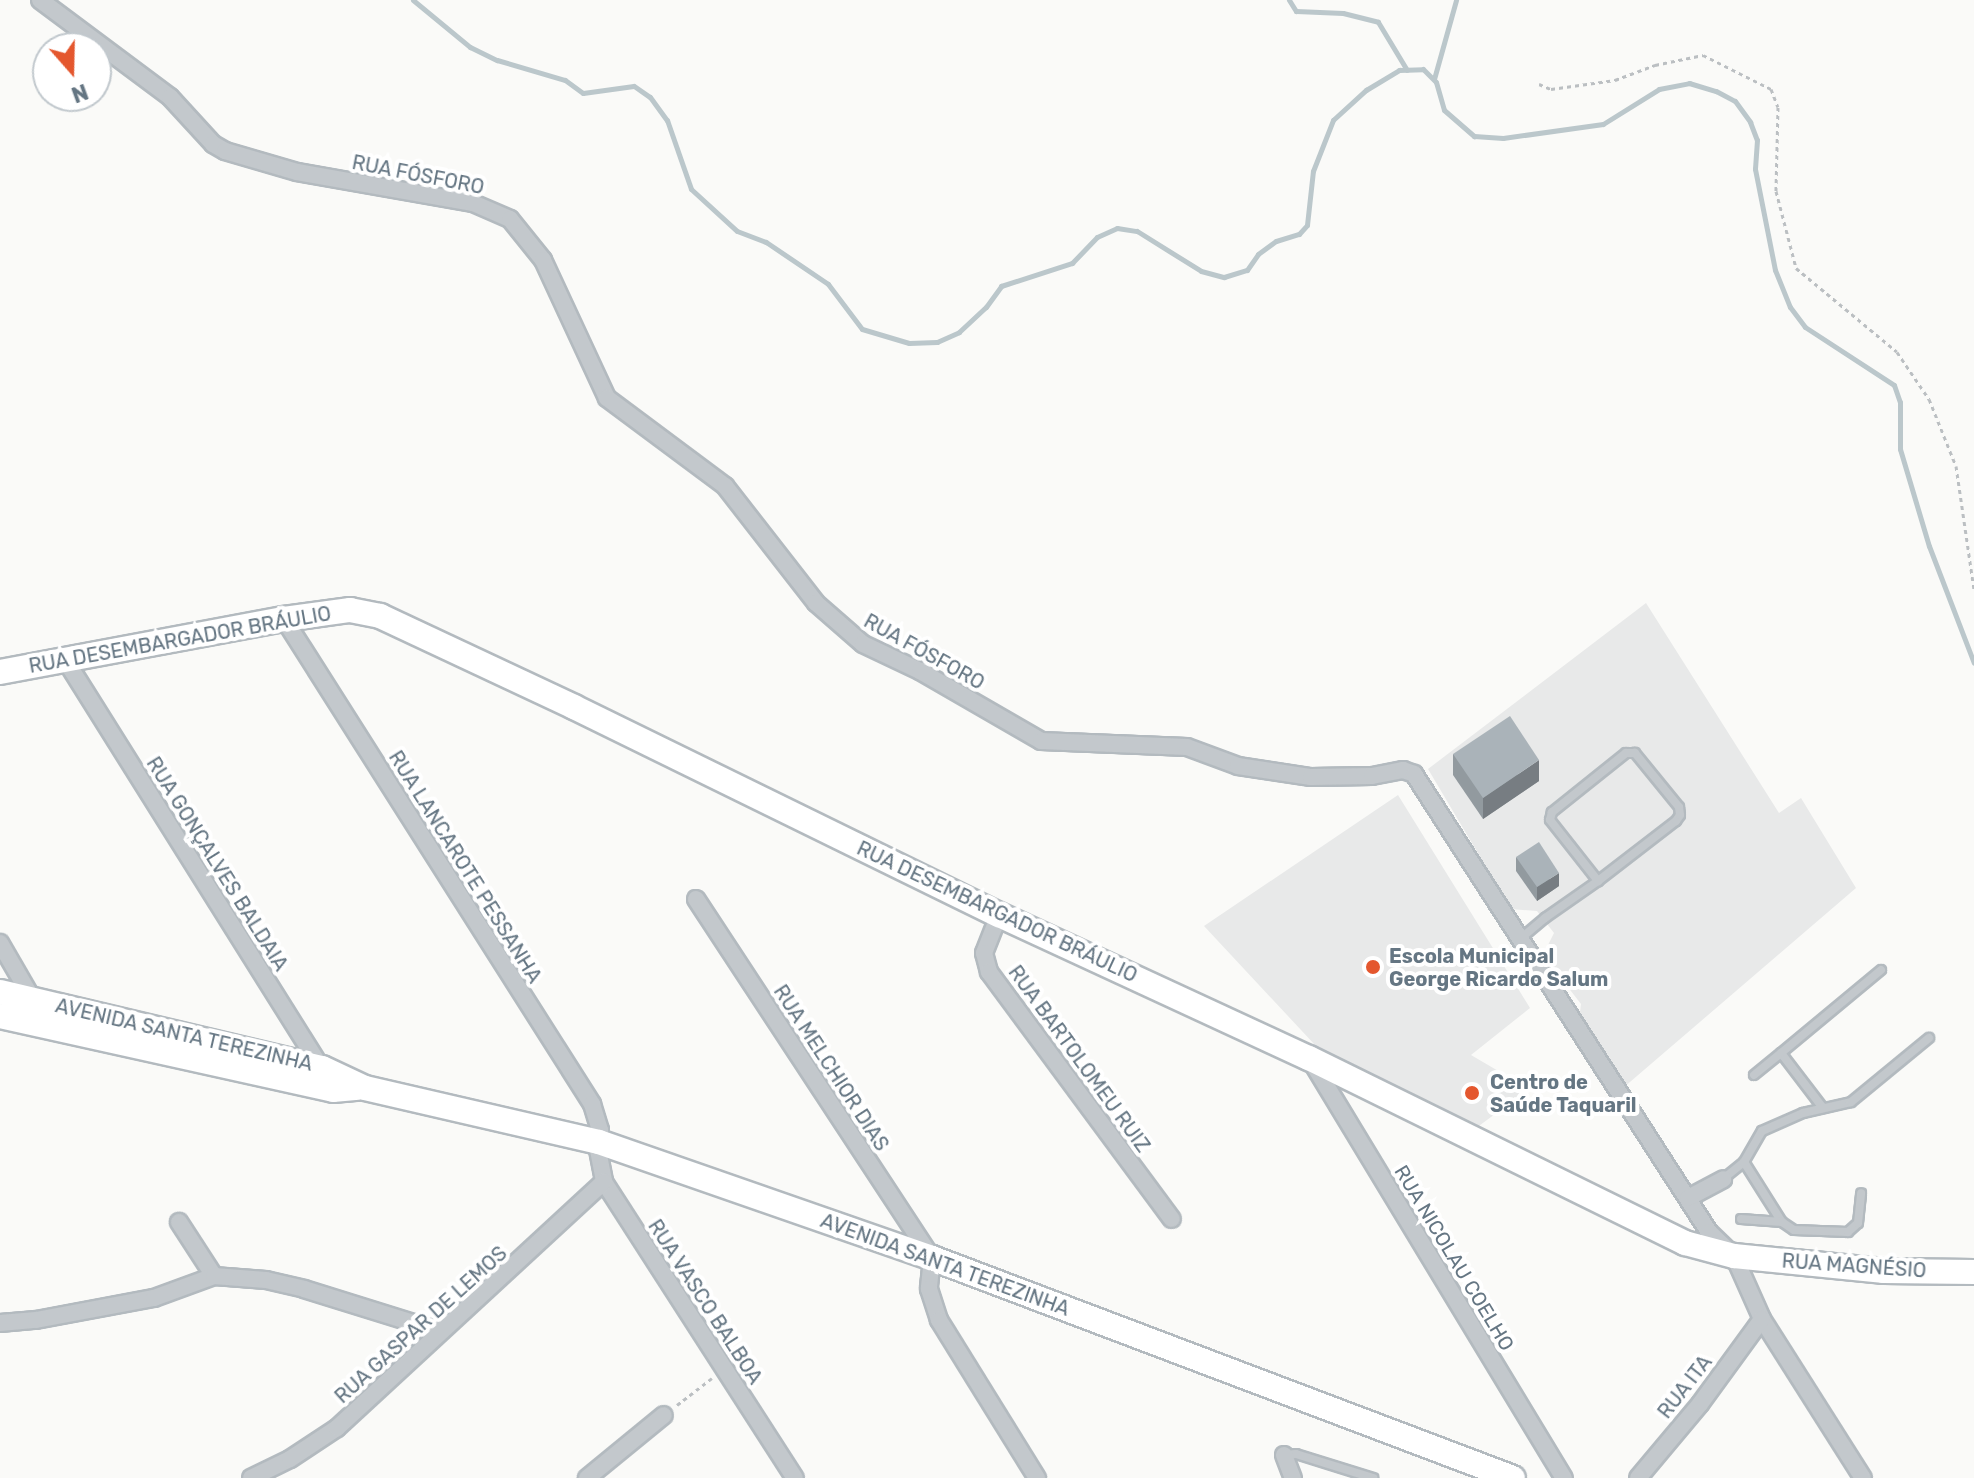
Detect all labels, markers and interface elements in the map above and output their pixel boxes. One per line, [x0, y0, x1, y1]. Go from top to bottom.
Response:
north arrow [32, 32, 112, 112]
text: N [68, 78, 92, 109]
street label: RUA FÓSFORO [350, 150, 486, 200]
street label: RUA DESEMBARGADOR BRÁULIO [27, 602, 333, 678]
street label: RUA FÓSFORO [859, 609, 989, 695]
street label: RUA LANCAROTE PESSANHA [383, 746, 547, 988]
street label: RUA GONÇALVES BALDAIA [141, 752, 293, 976]
street label: RUA DESEMBARGADOR BRÁULIO [853, 836, 1141, 988]
place label: Escola Municipal George Ricardo Salum [1389, 944, 1608, 991]
marker: Escola Municipal George Ricardo Salum [1364, 958, 1382, 976]
street label: RUA BARTOLOMEU RUIZ [1003, 961, 1155, 1157]
street label: RUA MELCHIOR DIAS [768, 980, 894, 1156]
street label: AVENIDA SANTA TEREZINHA [52, 994, 316, 1076]
place label: Centro de Saúde Taquaril [1490, 1070, 1637, 1117]
marker: Centro de Saúde Taquaril [1461, 1082, 1483, 1104]
street label: RUA NICOLAU COELHO [1389, 1161, 1519, 1355]
street label: AVENIDA SANTA TEREZINHA [817, 1208, 1073, 1322]
street label: RUA VASCO BALBOA [642, 1215, 768, 1389]
street label: RUA GASPAR DE LEMOS [330, 1241, 512, 1409]
street label: RUA MAGNÉSIO [1781, 1249, 1927, 1283]
street label: RUA ITA [1653, 1350, 1717, 1424]

